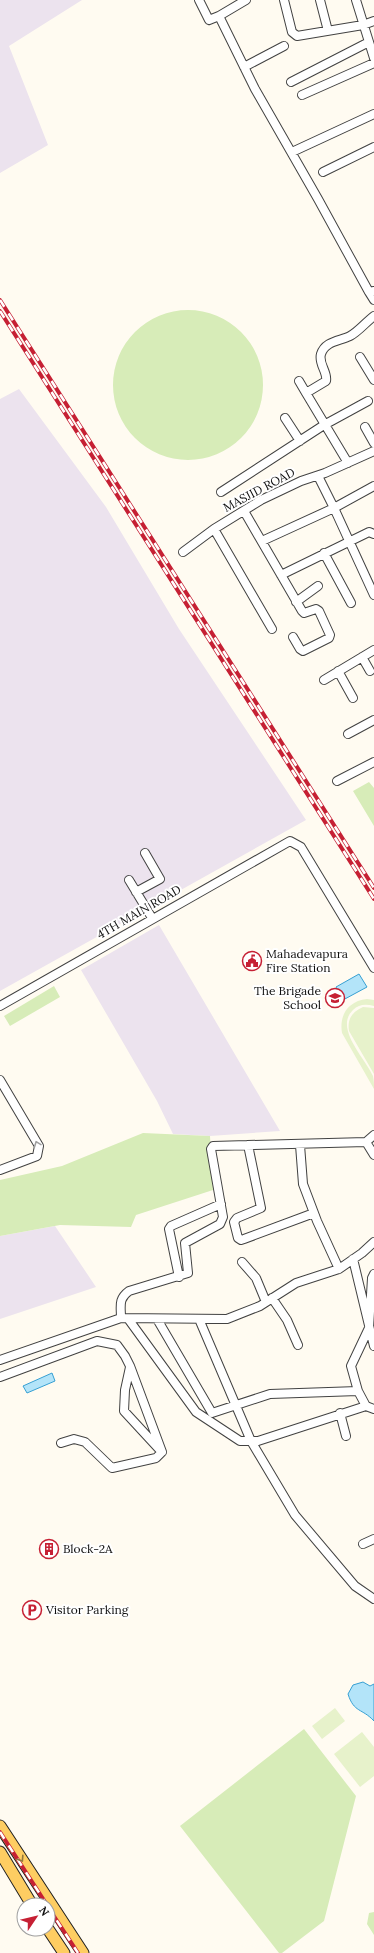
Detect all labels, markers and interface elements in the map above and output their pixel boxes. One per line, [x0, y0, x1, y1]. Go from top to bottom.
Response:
street label: MASJID ROAD [220, 464, 297, 515]
street label: 4TH MAIN ROAD [94, 881, 184, 942]
place label: Mahadevapura Fire Station [266, 946, 348, 975]
public building icon: Mahadevapura Fire Station [241, 950, 263, 972]
place label: The Brigade School [254, 983, 321, 1012]
school or university icon: The Brigade School [324, 987, 346, 1009]
one-way arrow [33, 1140, 41, 1147]
building icon: Block-2A [38, 1538, 60, 1560]
place label: Block-2A [63, 1541, 113, 1556]
parking icon: Visitor Parking [21, 1599, 43, 1621]
place label: Visitor Parking [45, 1602, 129, 1617]
one-way arrow [16, 1855, 24, 1862]
north arrow [16, 1897, 56, 1937]
text: N [36, 1904, 53, 1919]

